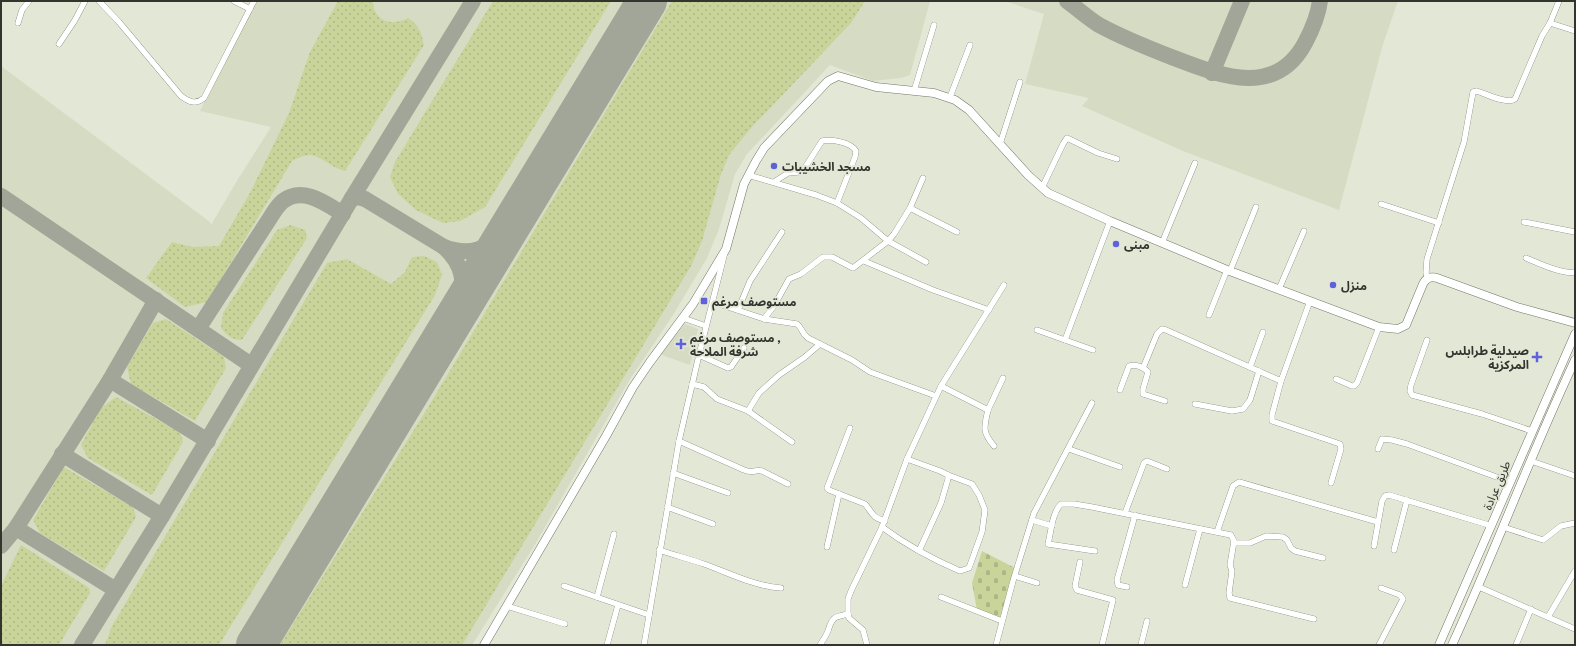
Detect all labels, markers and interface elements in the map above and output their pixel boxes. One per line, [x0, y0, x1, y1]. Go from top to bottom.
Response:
place label: مسجد الخشيبات [782, 157, 871, 175]
marker: مسجد الخشيبات [769, 161, 779, 171]
place label: مبنى [1124, 235, 1150, 253]
marker: مبنى [1111, 239, 1121, 249]
place label: منزل [1341, 276, 1367, 294]
marker: منزل [1328, 280, 1338, 290]
place label: مستوصف مرغم [712, 292, 797, 311]
marker: مستوصف مرغم [699, 296, 709, 306]
place label: مستوصف مرغم , شرفة الملاحة [690, 328, 781, 360]
marker: مستوصف مرغم , شرفة الملاحة [675, 338, 687, 350]
place label: صيدلية طرابلس المركزية [1446, 341, 1529, 373]
marker: صيدلية طرابلس المركزية [1532, 352, 1542, 362]
street label: طريق عرادة [1478, 457, 1514, 513]

